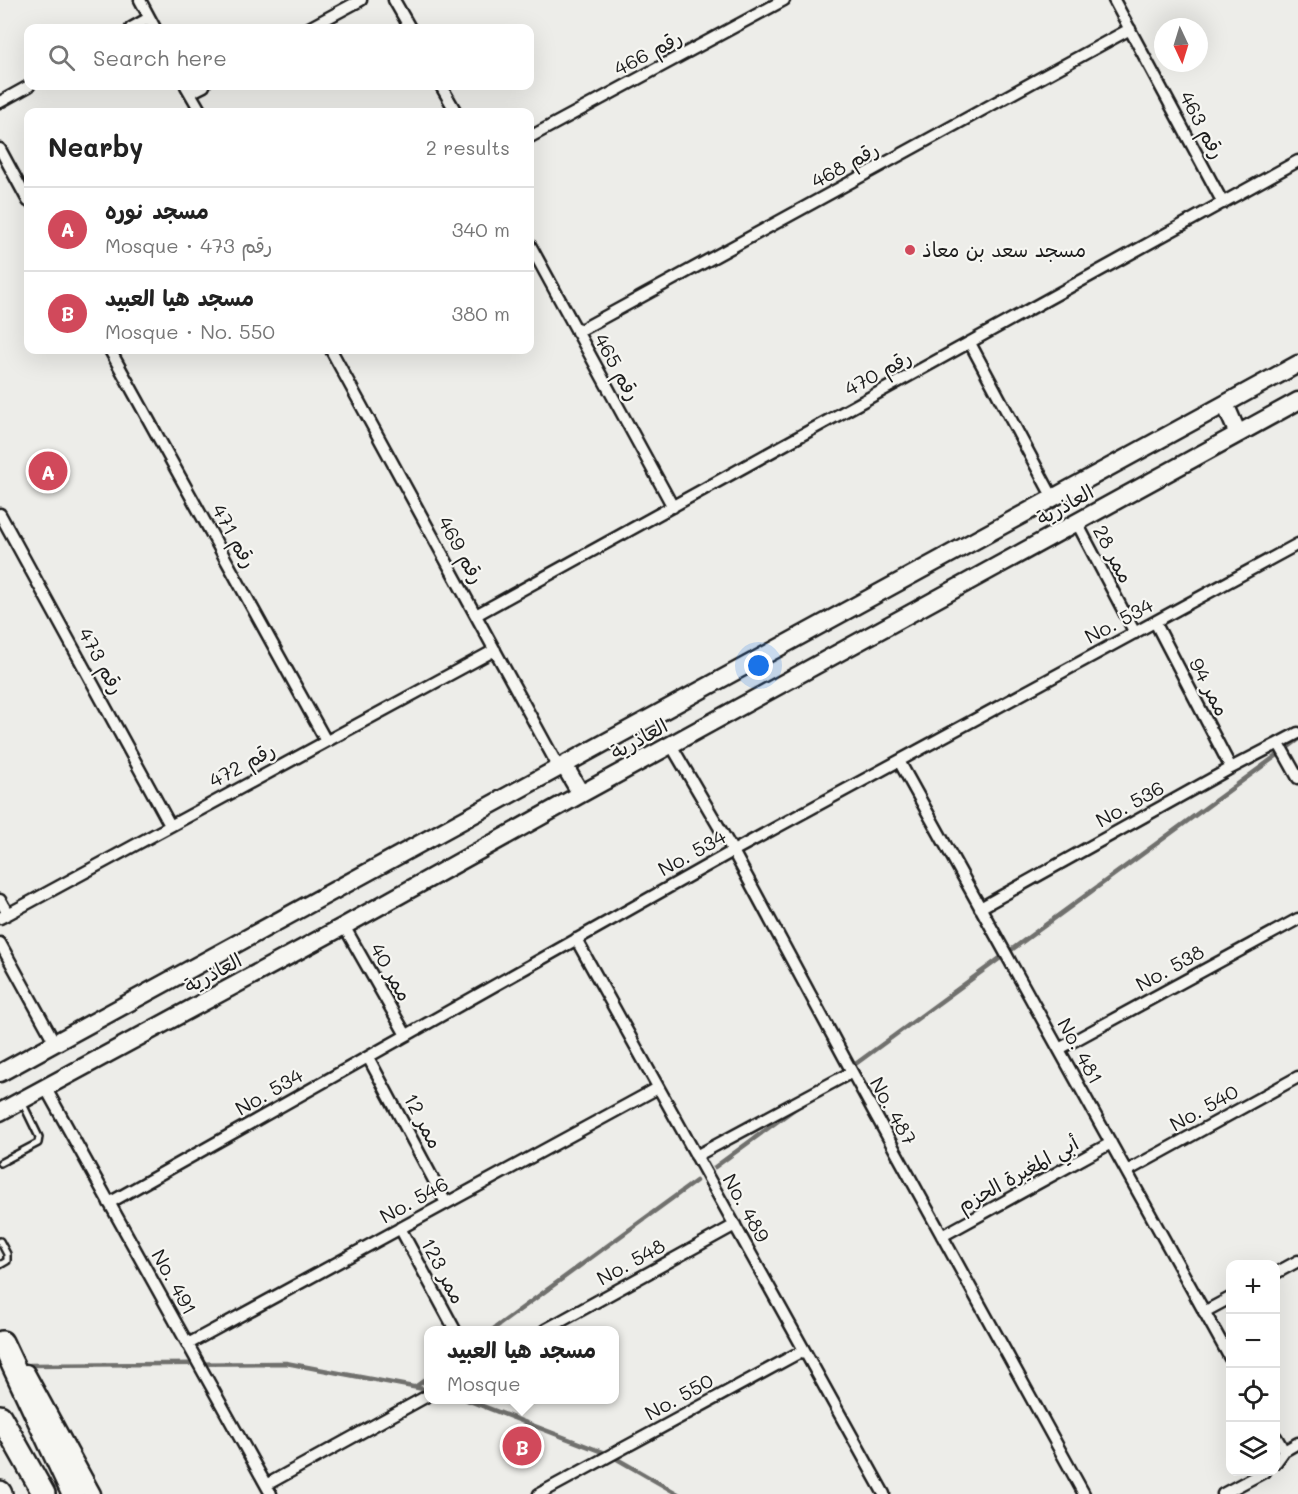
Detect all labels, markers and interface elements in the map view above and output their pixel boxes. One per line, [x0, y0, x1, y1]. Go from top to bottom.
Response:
north arrow [1154, 18, 1208, 72]
street label: رقم 466 [609, 23, 687, 83]
search box [24, 24, 534, 90]
icon: search [45, 41, 78, 74]
text: Search here [93, 43, 227, 72]
street label: رقم 463 [1172, 86, 1232, 164]
text: Nearby [48, 130, 143, 164]
text: 2 results [426, 134, 510, 160]
street label: رقم 468 [806, 135, 884, 196]
text: مسجد نوره [105, 196, 209, 225]
text: A [61, 216, 74, 242]
text: 340 m [452, 216, 510, 242]
text: Mosque · رقم 473 [105, 232, 272, 258]
place label: مسجد سعد بن معاذ [922, 236, 1086, 262]
marker: مسجد سعد بن معاذ [903, 243, 917, 257]
text: مسجد هيا العبيد [105, 283, 254, 312]
text: B [61, 300, 74, 326]
text: 380 m [452, 300, 510, 326]
text: Mosque · No. 550 [105, 318, 275, 344]
street label: رقم 465 [586, 328, 647, 406]
street label: رقم 470 [839, 343, 917, 404]
pin: A [28, 448, 68, 494]
street label: العاذرية [1031, 478, 1098, 530]
street label: رقم 471 [204, 499, 263, 574]
street label: رقم 469 [430, 511, 491, 589]
street label: ممر 28 [1088, 520, 1140, 587]
street label: No. 534 [1080, 591, 1158, 649]
street label: رقم 473 [70, 623, 131, 700]
your location [744, 651, 773, 680]
street label: ممر 94 [1184, 653, 1236, 720]
street label: العاذرية [605, 712, 672, 764]
street label: رقم 472 [204, 735, 281, 795]
street label: No. 536 [1091, 774, 1168, 833]
street label: No. 534 [653, 823, 730, 881]
street label: ممر 40 [365, 938, 419, 1005]
street label: No. 538 [1131, 938, 1208, 997]
street label: العاذرية [179, 946, 246, 998]
street label: No. 481 [1052, 1013, 1110, 1088]
street label: No. 534 [230, 1061, 307, 1121]
street label: No. 487 [865, 1072, 923, 1149]
street label: No. 540 [1165, 1078, 1242, 1137]
street label: ممر 12 [399, 1088, 449, 1153]
street label: أبي المغيرة الحزم [952, 1129, 1086, 1222]
street label: No. 489 [717, 1169, 776, 1247]
street label: No. 546 [375, 1170, 452, 1229]
street label: No. 548 [592, 1232, 669, 1291]
street label: ممر 123 [416, 1233, 472, 1308]
street label: No. 491 [146, 1244, 204, 1319]
map controls [1226, 1260, 1280, 1476]
button: + [1226, 1260, 1280, 1314]
button: − [1226, 1314, 1280, 1368]
popup [424, 1326, 619, 1404]
text: مسجد هيا العبيد [447, 1335, 596, 1364]
street label: No. 550 [640, 1367, 717, 1426]
button: locate [1226, 1368, 1280, 1422]
text: Mosque [447, 1370, 521, 1396]
button: layers [1226, 1422, 1280, 1476]
pin: B [502, 1424, 542, 1468]

